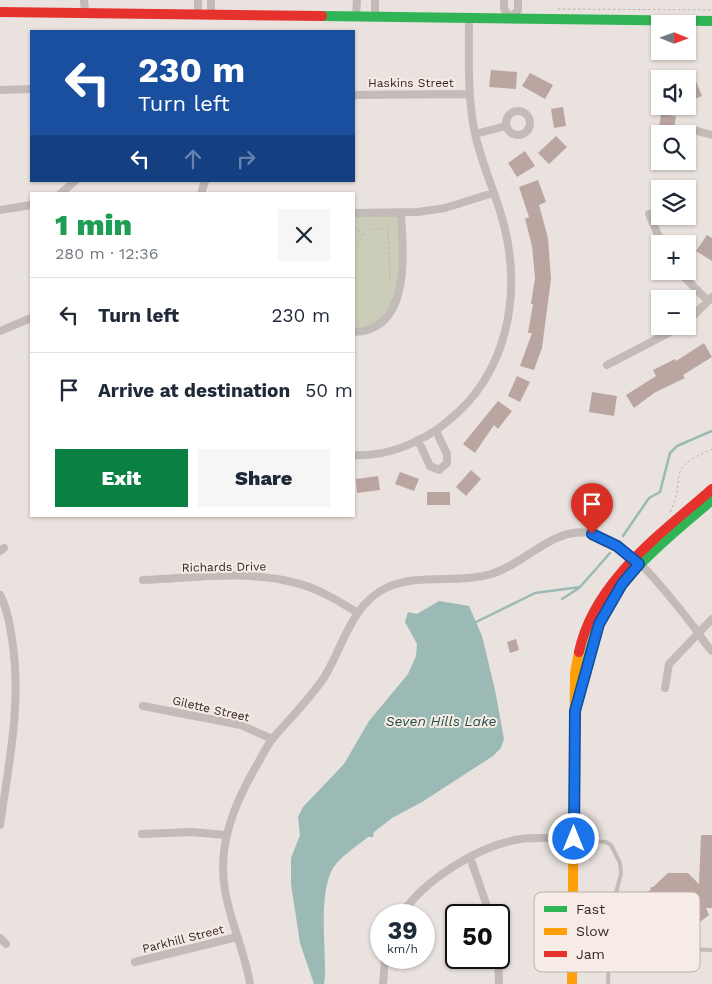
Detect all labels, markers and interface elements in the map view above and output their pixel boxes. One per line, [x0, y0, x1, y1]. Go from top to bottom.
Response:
north arrow [651, 15, 696, 60]
map controls [651, 15, 696, 335]
text: 230 m [138, 49, 245, 91]
icon: left [55, 50, 120, 115]
button: sound [651, 70, 696, 115]
street label: Haskins Street [368, 76, 454, 90]
text: Turn left [138, 91, 230, 116]
button: search [651, 125, 696, 170]
icon: left [126, 145, 154, 173]
icon: ahead [179, 145, 207, 173]
icon: right [232, 145, 260, 173]
button: layers [651, 180, 696, 225]
text: 1 min [55, 207, 132, 242]
button: close [278, 209, 330, 261]
button: + [651, 235, 696, 280]
text: 280 m · 12:36 [55, 244, 158, 263]
button: − [651, 290, 696, 335]
icon: left [55, 301, 83, 329]
text: Turn left [98, 304, 179, 327]
text: 230 m [271, 304, 330, 327]
icon: arrive [55, 376, 83, 404]
text: Arrive at destination [98, 379, 290, 402]
text: 50 m [305, 379, 353, 402]
button: Exit [55, 449, 188, 507]
button: Share [198, 449, 330, 507]
pin [571, 483, 613, 534]
icon: arrive [578, 490, 606, 518]
street label: Richards Drive [182, 559, 266, 575]
street label: Gilette Street [171, 693, 251, 725]
water label: Seven Hills Lake [386, 713, 496, 729]
position arrow [547, 812, 599, 864]
legend [534, 892, 700, 972]
text: Fast [576, 901, 605, 917]
speed limit sign: 50 [445, 904, 510, 969]
text: 39 [387, 916, 418, 945]
street label: Parkhill Street [141, 922, 225, 956]
text: Slow [576, 923, 609, 939]
text: km/h [387, 942, 418, 956]
text: Jam [576, 946, 605, 962]

